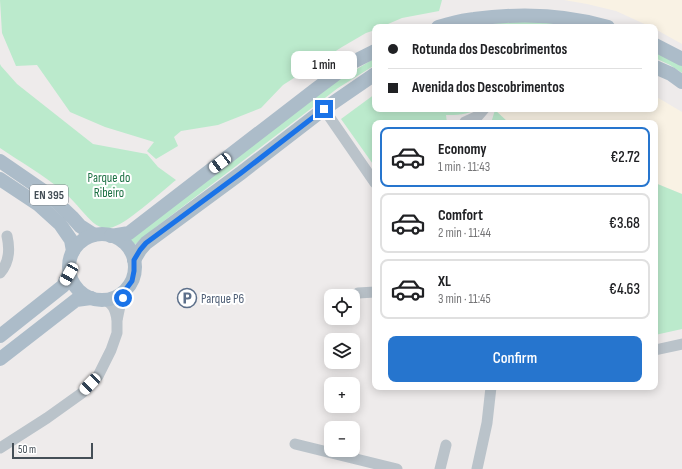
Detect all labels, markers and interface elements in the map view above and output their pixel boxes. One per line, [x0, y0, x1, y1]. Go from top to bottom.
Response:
text: Rotunda dos Descobrimentos [412, 40, 567, 59]
callout: 1 min [291, 51, 357, 79]
text: 1 min [312, 57, 336, 73]
text: Avenida dos Descobrimentos [412, 78, 565, 97]
route end [315, 100, 333, 118]
icon: car [390, 139, 426, 175]
text: Economy [438, 140, 487, 159]
text: €2.72 [610, 148, 640, 167]
car [207, 151, 233, 175]
text: 1 min · 11:43 [438, 159, 490, 175]
park label: Parque do Ribeiro [88, 170, 130, 201]
road number: EN 395 [30, 185, 68, 205]
icon: car [390, 205, 426, 241]
text: Comfort [438, 206, 483, 225]
text: €3.68 [609, 214, 640, 233]
text: 2 min · 11:44 [438, 225, 491, 241]
car [58, 261, 80, 287]
icon: car [390, 271, 426, 307]
text: XL [438, 272, 451, 291]
text: €4.63 [609, 280, 640, 299]
parking icon: Parque P6 [176, 287, 198, 309]
route start [114, 289, 132, 307]
map controls [324, 289, 360, 457]
button: locate [324, 289, 360, 325]
place label: Parque P6 [201, 291, 244, 307]
text: 3 min · 11:45 [438, 291, 491, 307]
button: layers [324, 333, 360, 369]
button: Confirm [388, 336, 642, 382]
car [77, 371, 103, 397]
button: + [324, 377, 360, 413]
button: − [324, 421, 360, 457]
scale bar [12, 441, 93, 460]
text: 50 m [18, 443, 36, 456]

